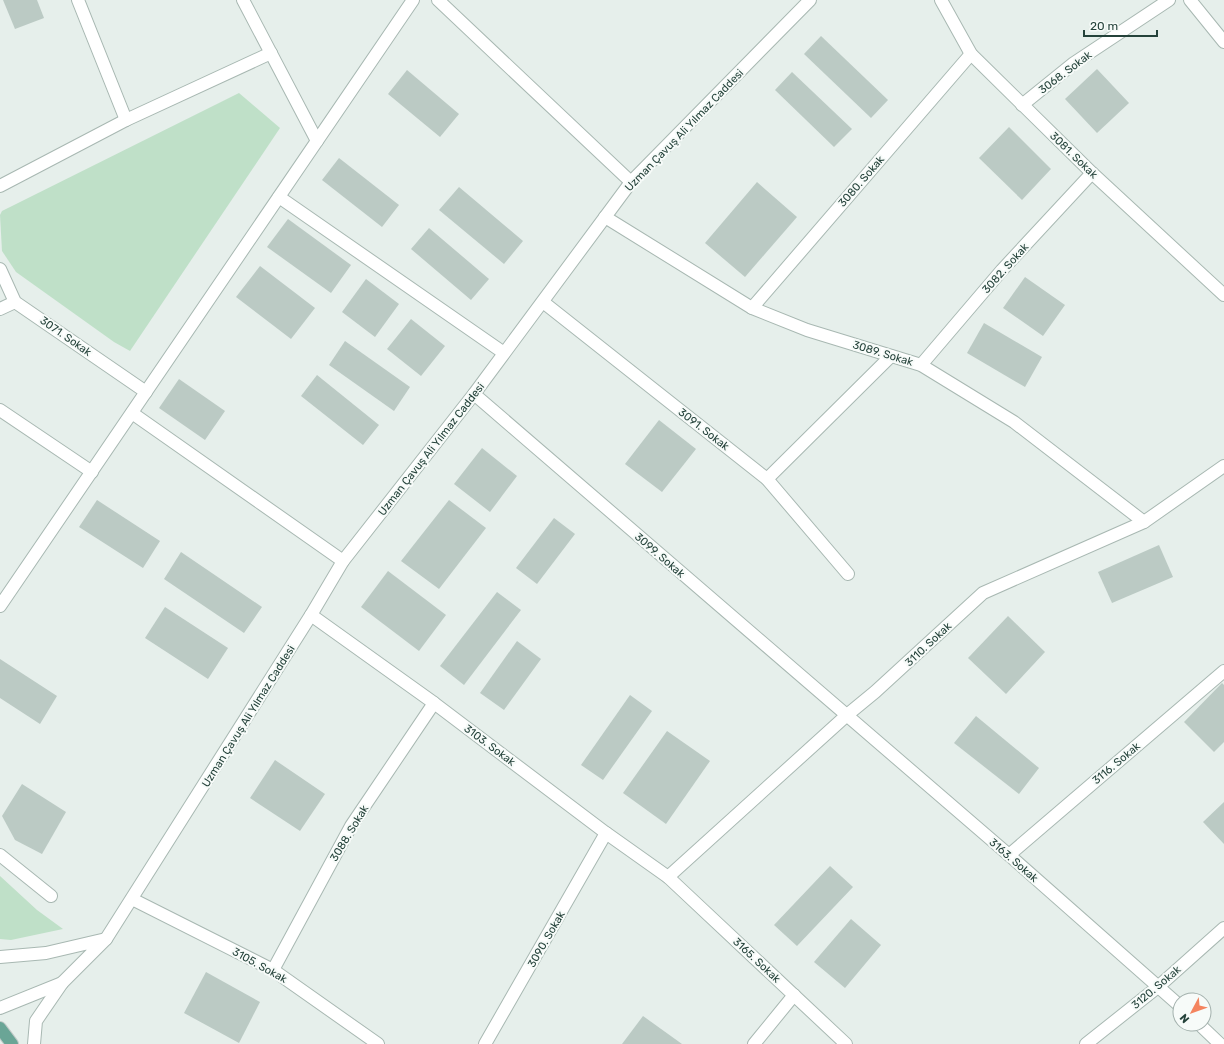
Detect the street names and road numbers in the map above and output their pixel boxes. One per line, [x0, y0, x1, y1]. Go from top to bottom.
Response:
street label: 3068. Sokak [1036, 48, 1095, 97]
street label: Uzman Çavuş Ali Yılmaz Caddesi [622, 67, 746, 194]
street label: 3081. Sokak [1047, 129, 1100, 182]
street label: 3080. Sokak [836, 153, 887, 209]
street label: 3082. Sokak [979, 240, 1031, 296]
street label: 3071. Sokak [37, 314, 94, 359]
street label: 3089. Sokak [851, 338, 915, 369]
street label: Uzman Çavuş Ali Yılmaz Caddesi [376, 380, 487, 518]
street label: 3091. Sokak [676, 406, 732, 453]
street label: 3099. Sokak [632, 530, 688, 581]
street label: 3110. Sokak [902, 619, 954, 669]
street label: Uzman Çavuş Ali Yılmaz Caddesi [199, 643, 298, 790]
street label: 3103. Sokak [462, 722, 518, 769]
street label: 3116. Sokak [1090, 739, 1143, 787]
street label: 3088. Sokak [328, 802, 371, 864]
street label: 3163. Sokak [987, 836, 1041, 885]
street label: 3090. Sokak [525, 908, 568, 970]
street label: 3165. Sokak [730, 935, 783, 986]
street label: 3105. Sokak [230, 945, 290, 986]
street label: 3120. Sokak [1129, 963, 1184, 1012]

